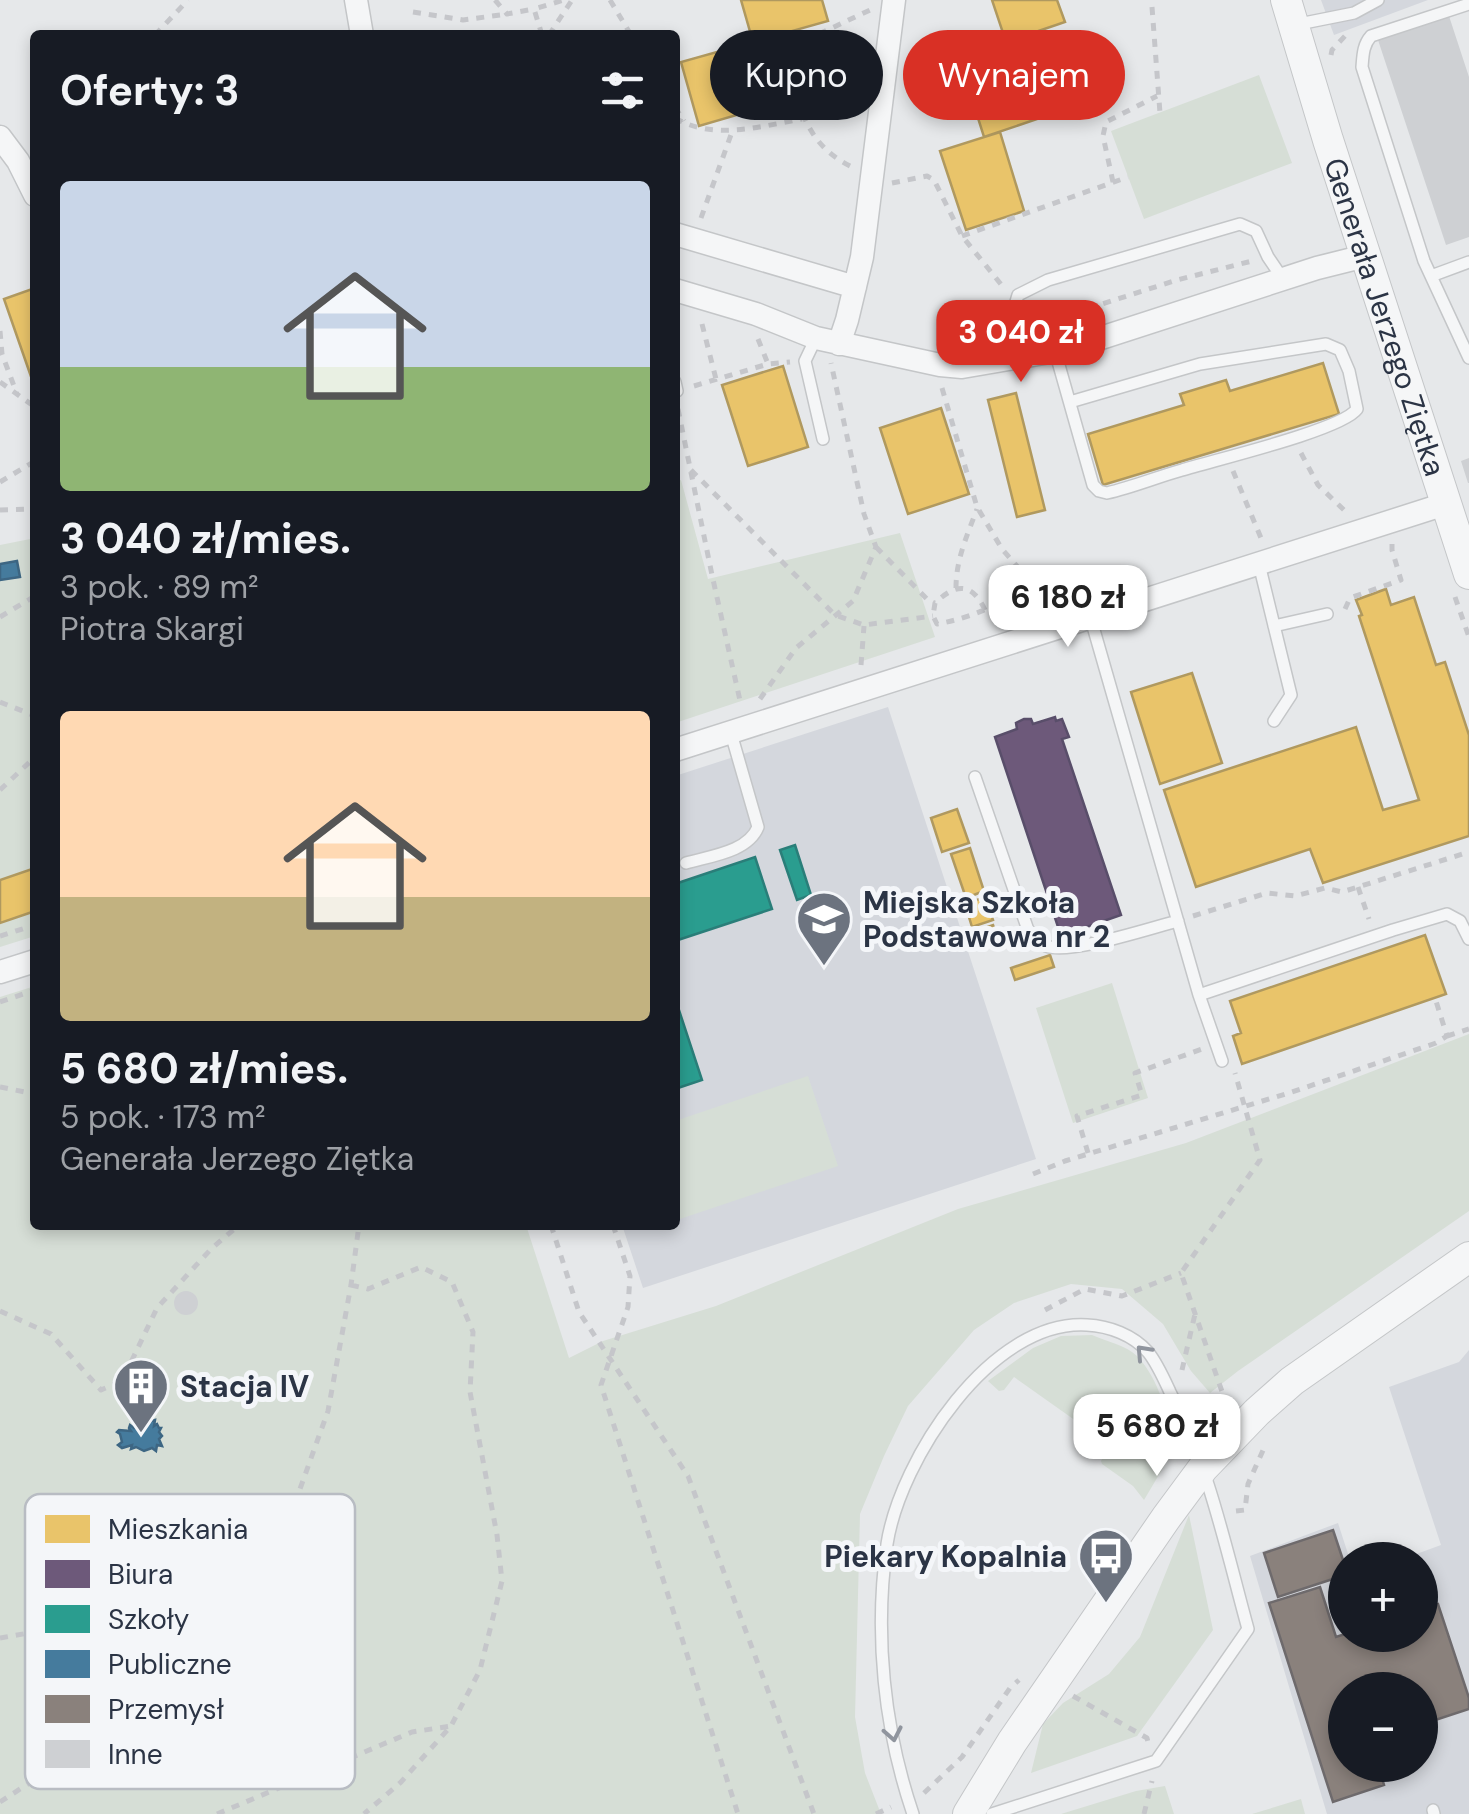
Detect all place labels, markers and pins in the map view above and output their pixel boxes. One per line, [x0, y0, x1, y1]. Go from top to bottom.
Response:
pin: 3 040 zł [918, 300, 1124, 385]
pin: 6 180 zł [965, 565, 1171, 650]
place label: Miejska Szkoła Podstawowa nr 2 [863, 883, 1110, 956]
school or university icon: Miejska Szkoła Podstawowa nr 2 [794, 889, 854, 968]
building icon: Stacja IV [111, 1356, 171, 1435]
place label: Stacja IV [180, 1367, 309, 1406]
pin: 5 680 zł [1054, 1394, 1260, 1479]
bus stop icon: Piekary Kopalnia [1076, 1526, 1136, 1605]
place label: Piekary Kopalnia [824, 1537, 1067, 1576]

